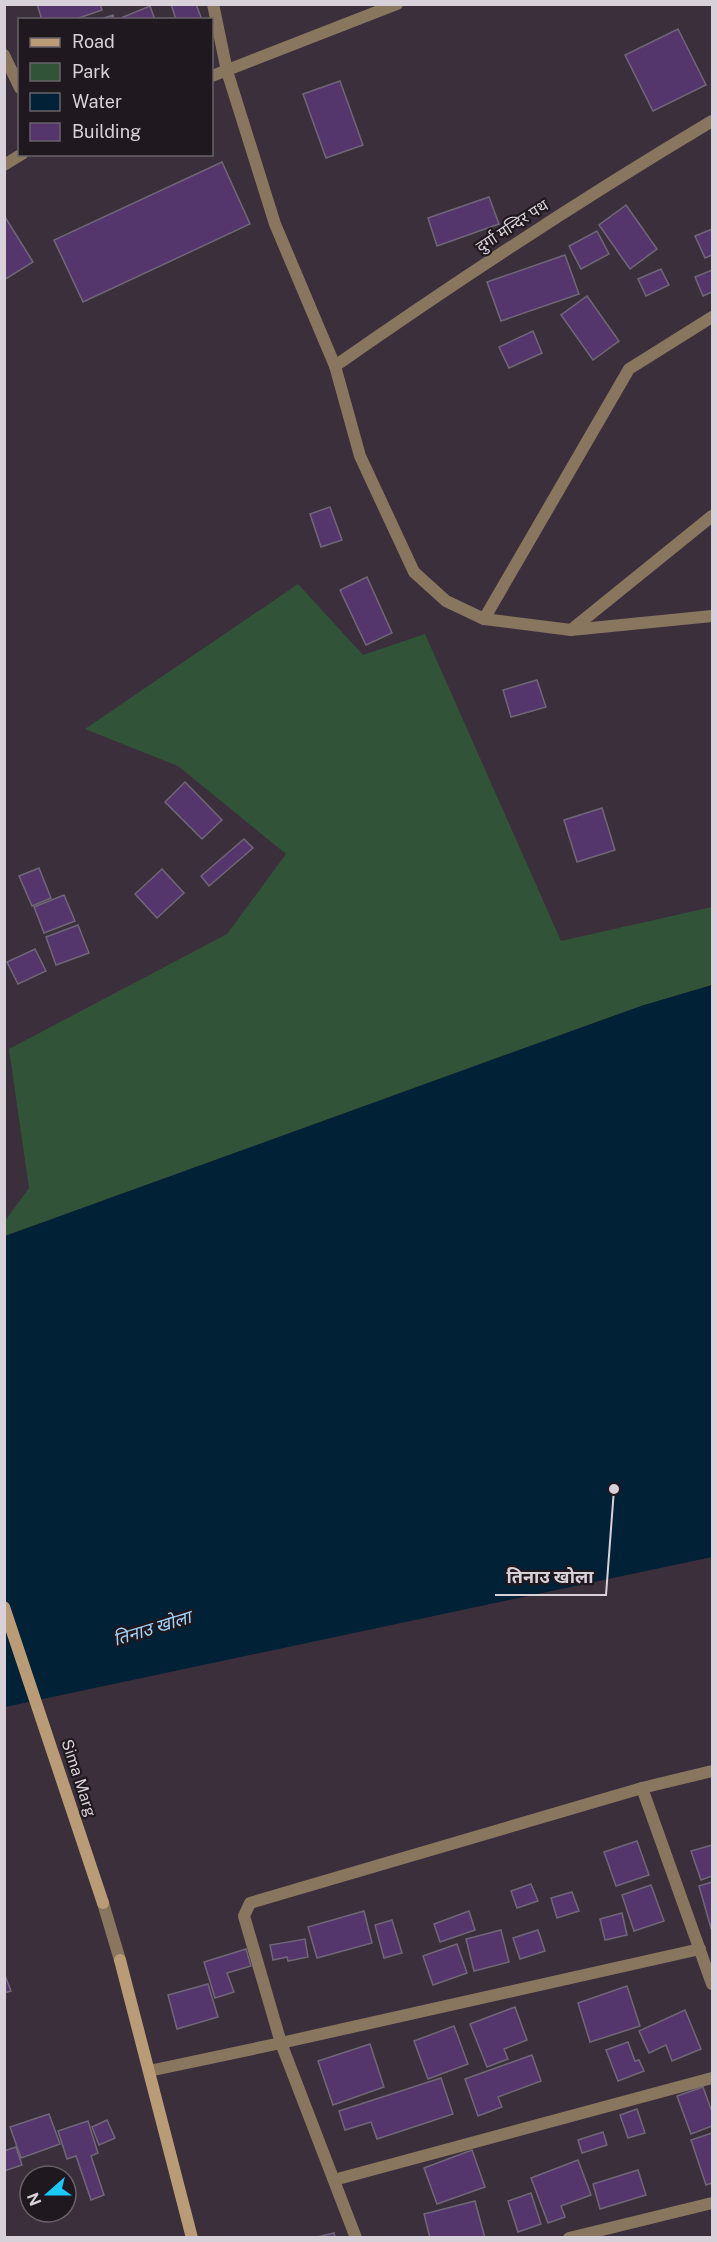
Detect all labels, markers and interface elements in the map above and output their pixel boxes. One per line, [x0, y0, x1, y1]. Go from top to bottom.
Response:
legend [18, 18, 213, 156]
text: Road [72, 31, 115, 52]
text: Park [72, 61, 110, 82]
text: Water [72, 91, 122, 112]
text: Building [72, 121, 141, 142]
street label: दुर्गा मन्दिर पथ [472, 195, 553, 257]
callout: तिनाउ खोला [495, 1559, 606, 1595]
text: तिनाउ खोला [506, 1566, 594, 1587]
water label: तिनाउ खोला [111, 1605, 197, 1650]
street label: Sima Marg [58, 1737, 100, 1819]
north arrow [18, 2164, 78, 2224]
text: N [23, 2190, 46, 2208]

